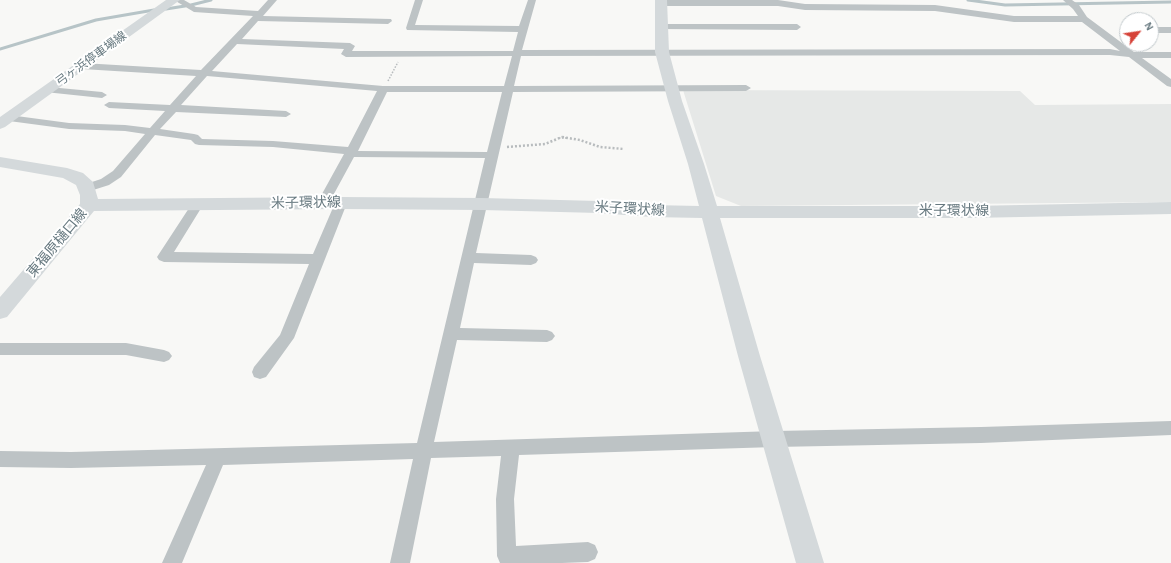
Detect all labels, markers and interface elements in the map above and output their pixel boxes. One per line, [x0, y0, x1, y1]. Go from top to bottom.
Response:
north arrow [1119, 12, 1159, 52]
text: N [1142, 20, 1156, 32]
street label: 弓ヶ浜停車場線 [53, 28, 129, 90]
street label: 米子環状線 [271, 194, 341, 212]
street label: 米子環状線 [595, 199, 665, 219]
street label: 米子環状線 [919, 203, 989, 219]
street label: 東福原樋口線 [24, 205, 90, 281]

